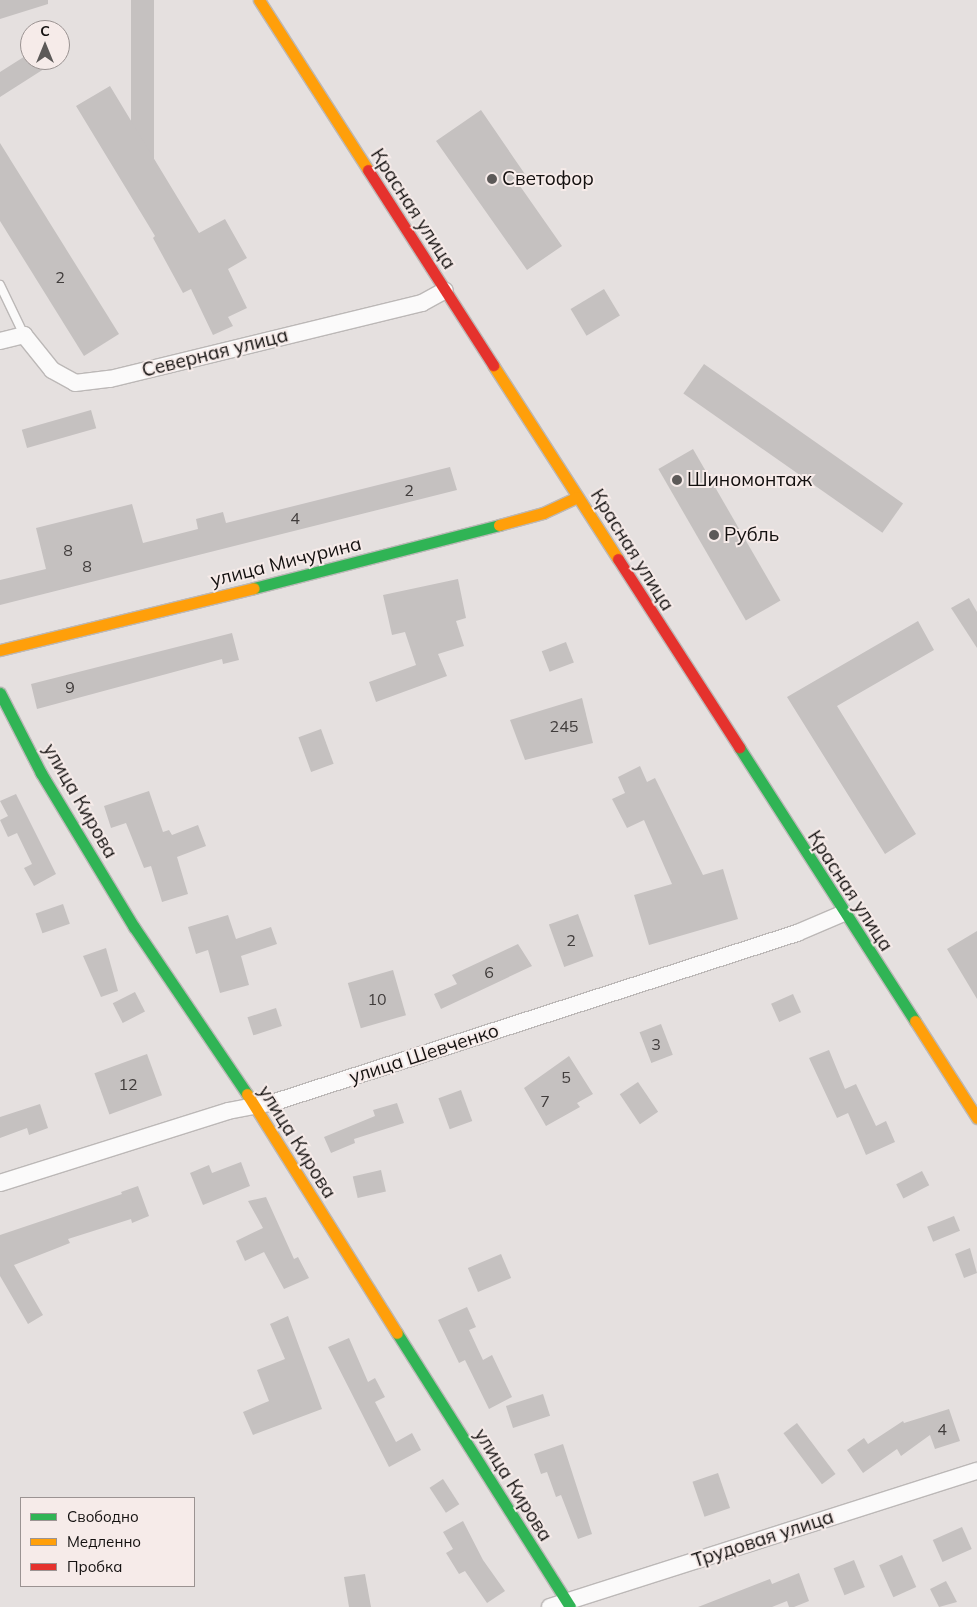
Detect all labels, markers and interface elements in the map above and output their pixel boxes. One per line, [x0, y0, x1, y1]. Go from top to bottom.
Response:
north arrow [20, 20, 70, 70]
text: С [40, 22, 50, 40]
street label: Красная улица [366, 145, 460, 273]
place label: Светофор [502, 168, 594, 190]
marker: Светофор [486, 173, 498, 185]
house number: 2 [55, 267, 65, 287]
street label: Северная улица [140, 324, 290, 382]
place label: Шиномонтаж [687, 469, 812, 491]
marker: Шиномонтаж [671, 474, 683, 486]
house number: 2 [404, 480, 414, 500]
street label: Красная улица [586, 485, 678, 615]
house number: 4 [290, 508, 300, 528]
place label: Рубль [724, 524, 779, 546]
marker: Рубль [708, 529, 720, 541]
street label: улица Мичурина [208, 532, 364, 592]
house number: 8 [63, 540, 73, 560]
house number: 8 [82, 556, 92, 576]
house number: 9 [65, 677, 75, 697]
house number: 245 [550, 716, 578, 736]
street label: улица Кирова [38, 739, 122, 863]
street label: Красная улица [803, 827, 897, 955]
house number: 2 [566, 930, 576, 950]
house number: 6 [484, 962, 494, 982]
house number: 10 [367, 989, 387, 1009]
street label: улица Шевченко [346, 1019, 502, 1089]
house number: 3 [651, 1034, 661, 1054]
house number: 5 [561, 1067, 571, 1087]
house number: 12 [118, 1074, 138, 1094]
street label: улица Кирова [253, 1081, 341, 1203]
house number: 7 [540, 1091, 550, 1111]
house number: 4 [937, 1419, 947, 1439]
street label: улица Кирова [469, 1424, 557, 1546]
legend [20, 1497, 195, 1587]
street label: Трудовая улица [690, 1505, 836, 1573]
text: Свободно [67, 1507, 139, 1526]
text: Медленно [67, 1532, 141, 1551]
text: Пробка [67, 1557, 122, 1576]

